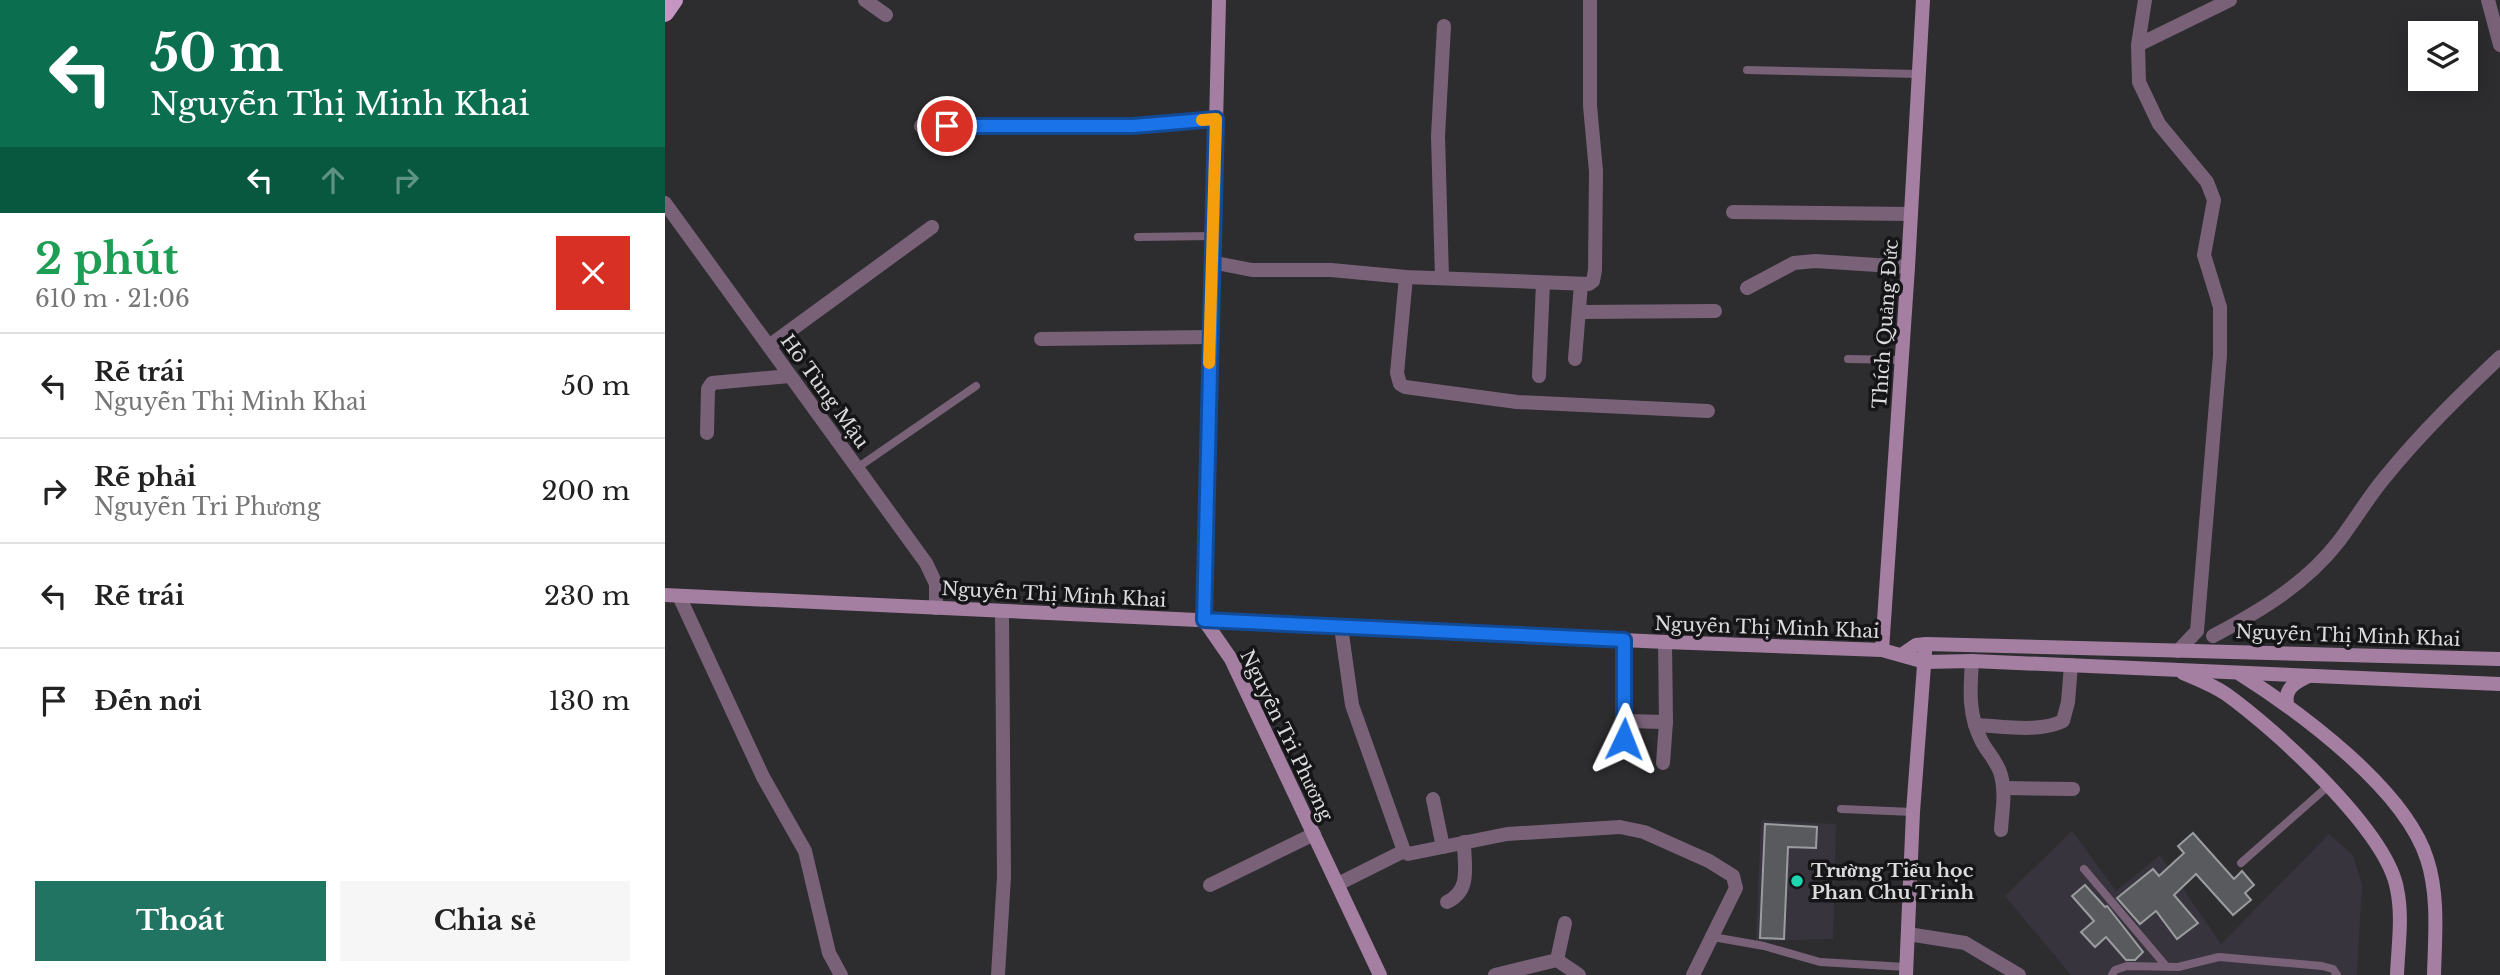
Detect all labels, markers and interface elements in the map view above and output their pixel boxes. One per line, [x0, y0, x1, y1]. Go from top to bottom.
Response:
map controls [2408, 21, 2478, 91]
button: layers [2408, 21, 2478, 91]
text: 50 m [150, 23, 283, 84]
icon: left [35, 28, 126, 119]
text: Nguyễn Thị Minh Khai [150, 84, 529, 124]
pin [917, 96, 977, 156]
icon: arrive [928, 107, 966, 145]
icon: left [241, 161, 279, 199]
icon: ahead [314, 161, 352, 199]
icon: right [387, 161, 425, 199]
text: 2 phút [35, 233, 179, 285]
button: close [556, 236, 630, 310]
street label: Thích Quảng Đức [1868, 239, 1903, 409]
text: 610 m · 21:06 [35, 285, 190, 313]
street label: Hồ Tùng Mậu [776, 330, 874, 453]
text: Rẽ trái [94, 356, 184, 388]
icon: left [35, 367, 73, 405]
text: 50 m [561, 370, 630, 402]
text: Nguyễn Thị Minh Khai [94, 388, 367, 416]
text: Rẽ phải [94, 461, 196, 493]
icon: right [35, 472, 73, 510]
text: 200 m [541, 475, 630, 507]
text: Nguyễn Tri Phương [94, 493, 320, 521]
icon: left [35, 577, 73, 615]
street label: Nguyễn Thị Minh Khai [941, 577, 1168, 612]
text: Rẽ trái [94, 580, 184, 612]
text: 230 m [544, 580, 630, 612]
street label: Nguyễn Thị Minh Khai [1654, 612, 1880, 643]
street label: Nguyễn Thị Minh Khai [2235, 620, 2461, 651]
street label: Nguyễn Tri Phương [1235, 646, 1338, 825]
icon: arrive [35, 682, 73, 720]
text: Đến nơi [94, 685, 202, 717]
text: 130 m [548, 685, 630, 717]
position arrow [1587, 702, 1661, 776]
place label: Trường Tiểu học Phan Chu Trinh [1811, 859, 1974, 904]
marker: Trường Tiểu học Phan Chu Trinh [1789, 873, 1805, 889]
button: Thoát [35, 881, 326, 961]
button: Chia sẻ [340, 881, 630, 961]

